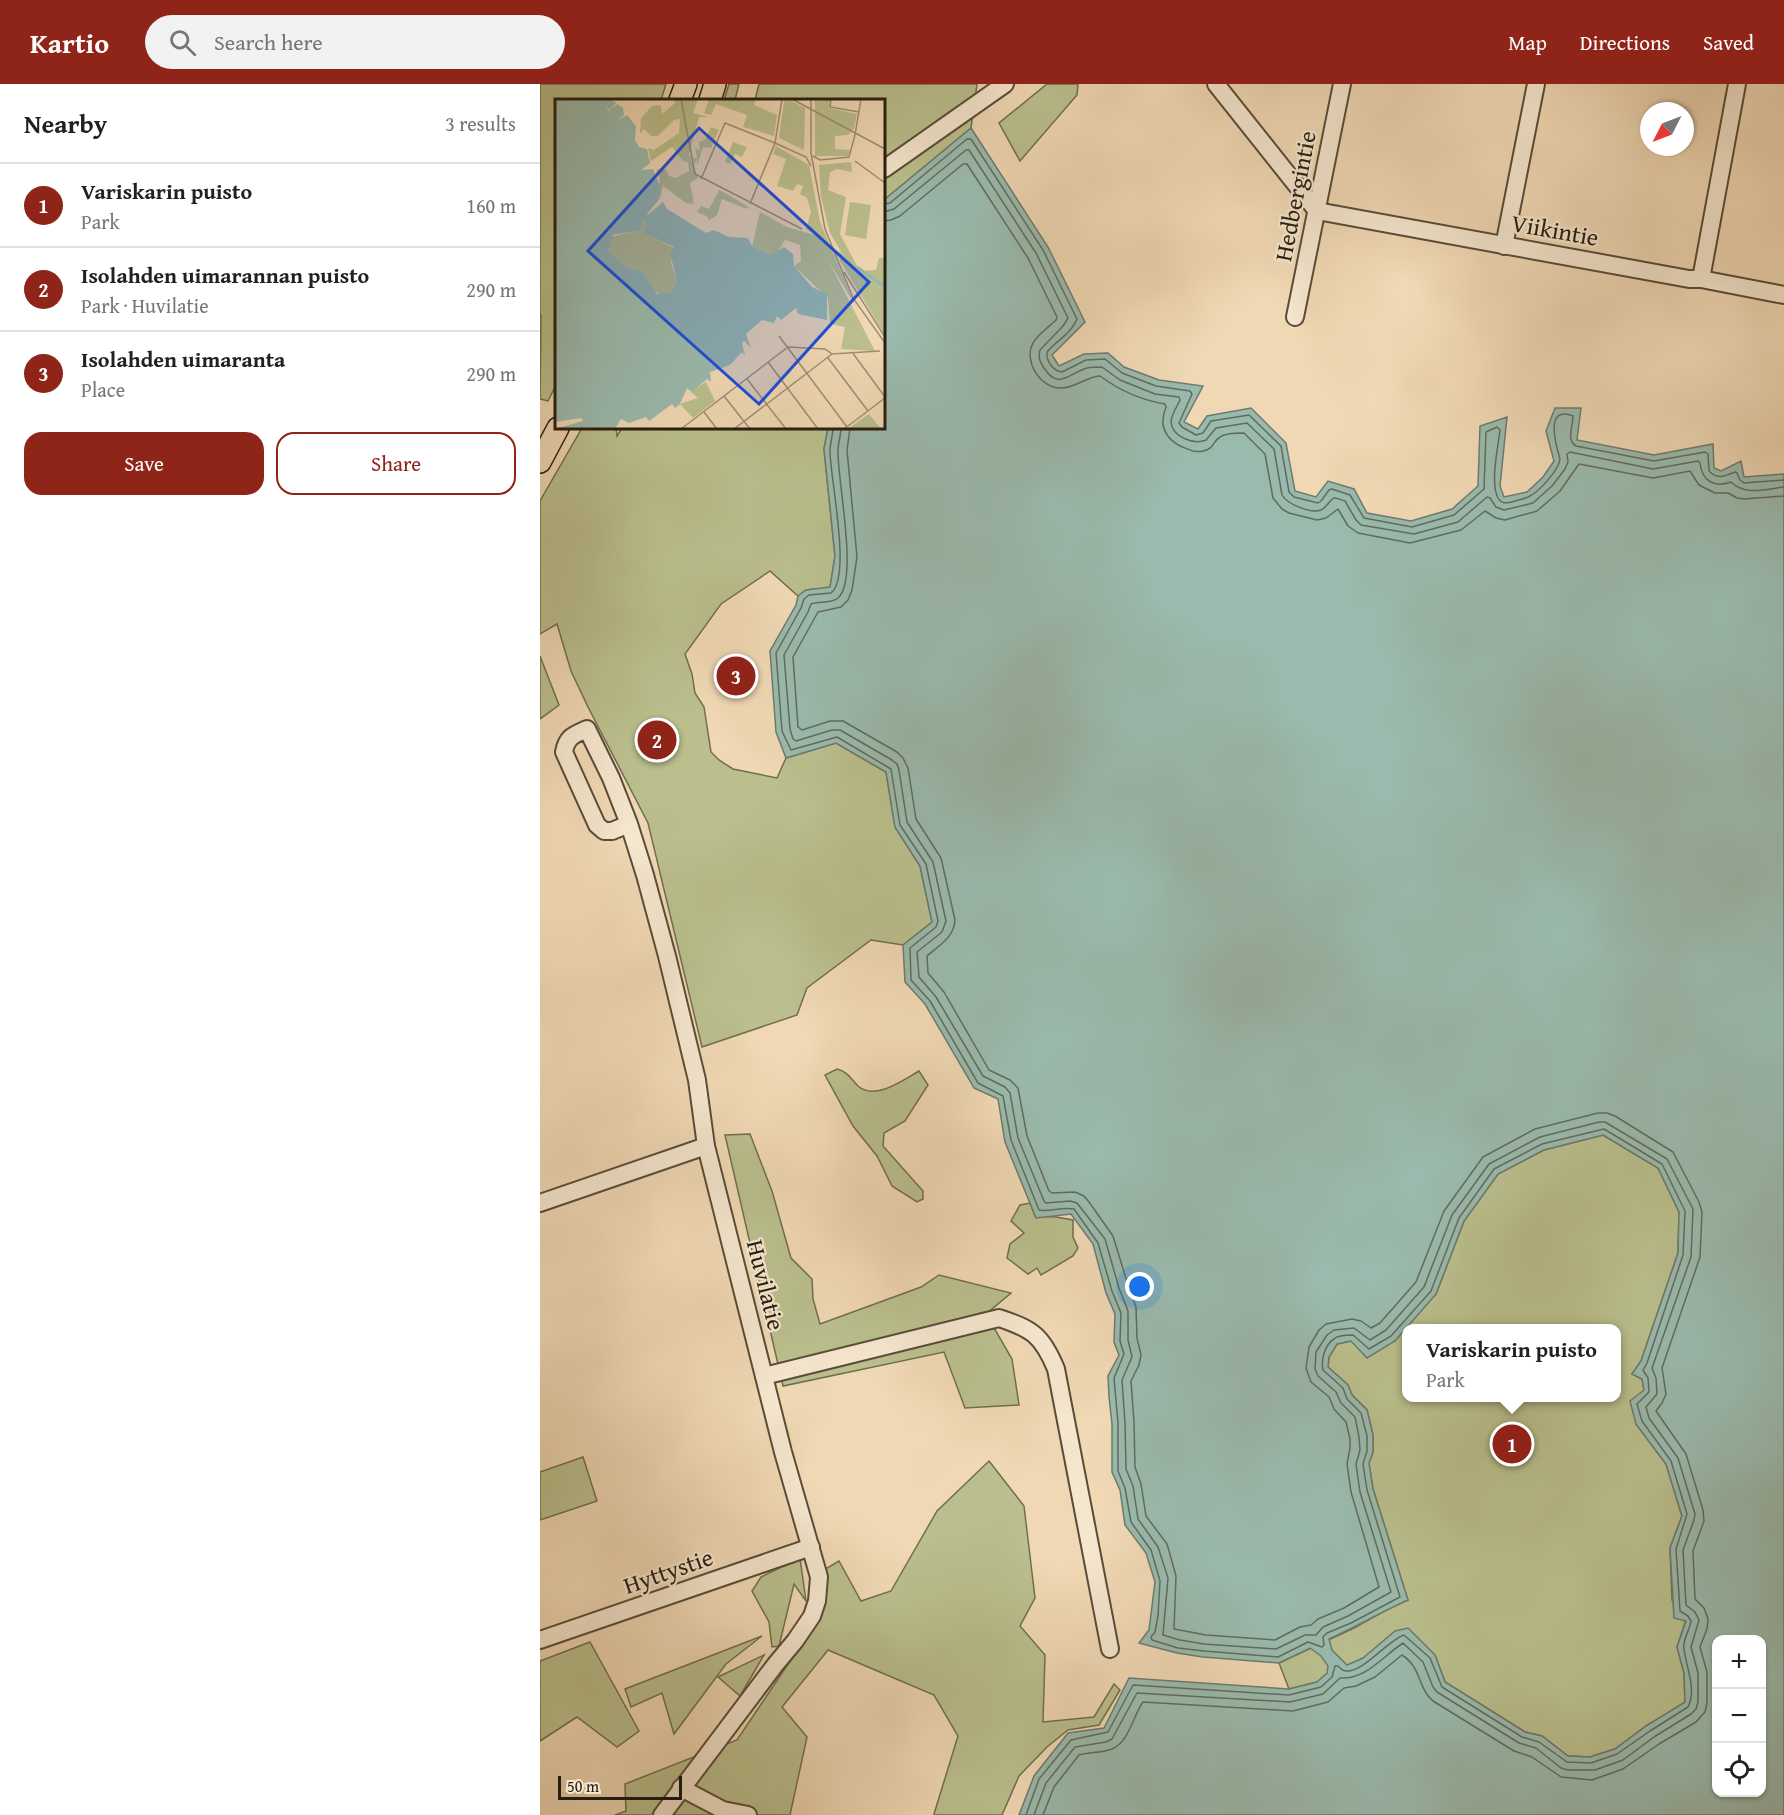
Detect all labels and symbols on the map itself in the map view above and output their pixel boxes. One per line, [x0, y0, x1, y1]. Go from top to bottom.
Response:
inset map [555, 99, 885, 429]
north arrow [1640, 102, 1694, 156]
street label: Hedbergintie [1265, 128, 1325, 264]
street label: Viikintie [1509, 205, 1601, 255]
pin: 3 [716, 654, 756, 698]
pin: 2 [638, 718, 676, 762]
street label: Huvilatie [738, 1236, 794, 1334]
your location [1125, 1272, 1154, 1301]
pin: 1 [1492, 1422, 1532, 1466]
street label: Hyttystie [618, 1539, 718, 1603]
scale bar [558, 1773, 682, 1800]

